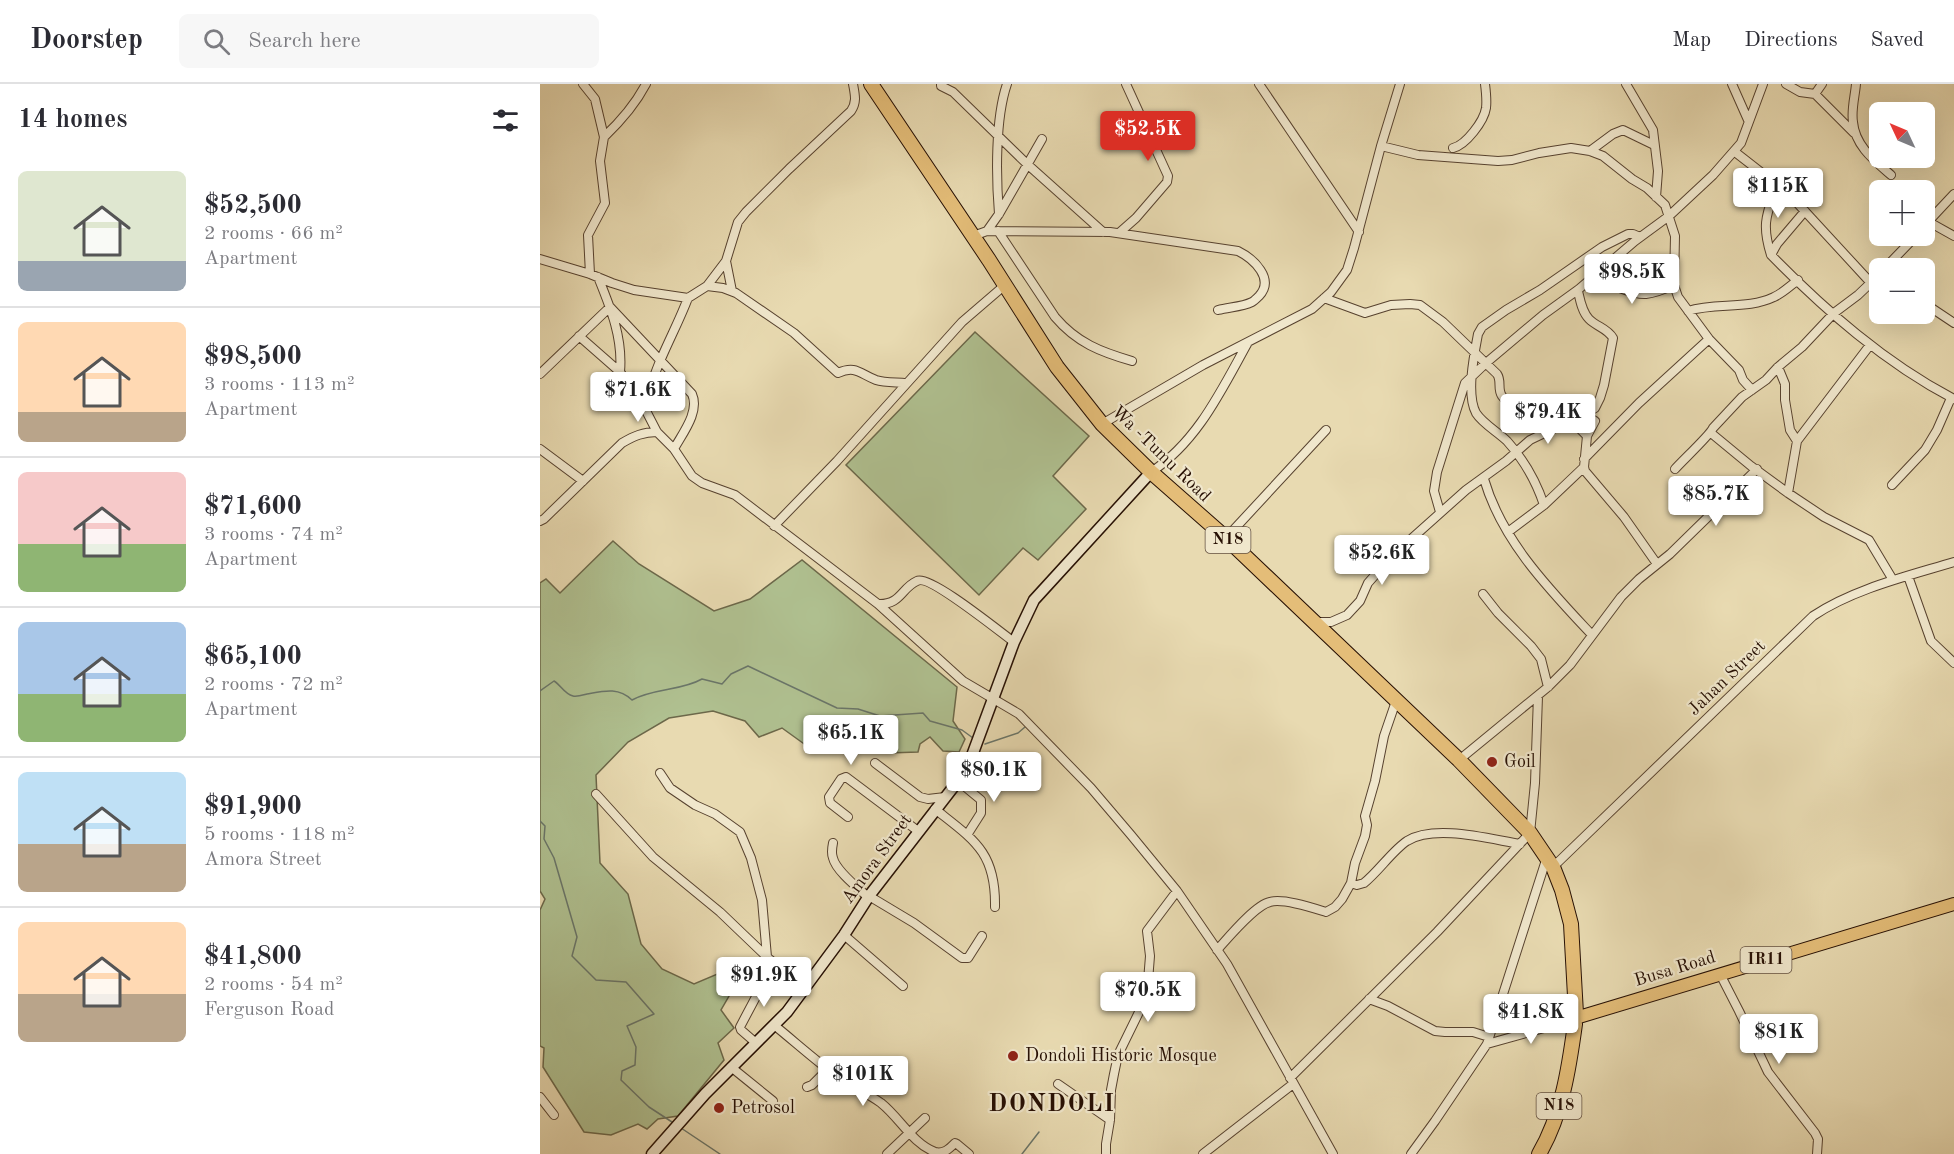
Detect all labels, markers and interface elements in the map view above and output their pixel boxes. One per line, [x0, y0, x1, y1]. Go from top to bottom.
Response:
search box [179, 14, 599, 68]
icon: search [200, 25, 233, 58]
text: Doorstep [30, 27, 143, 55]
text: Search here [248, 30, 361, 52]
text: Map [1672, 30, 1711, 51]
text: Directions [1744, 30, 1838, 51]
text: Saved [1871, 30, 1924, 51]
north arrow [1869, 102, 1935, 168]
map controls [1869, 102, 1935, 324]
icon: filters [489, 104, 522, 137]
text: 14 homes [18, 107, 127, 133]
pin: $52.5K [1099, 111, 1197, 162]
text: $52.5K [1114, 120, 1182, 140]
pin: $115K [1736, 168, 1820, 219]
text: $115K [1747, 177, 1809, 197]
button: + [1869, 180, 1935, 246]
text: $52,500 [204, 193, 302, 219]
icon: home [66, 195, 138, 267]
text: 2 rooms · 66 m² [204, 224, 343, 244]
text: Apartment [204, 249, 298, 269]
pin: $98.5K [1583, 254, 1681, 305]
button: − [1869, 258, 1935, 324]
text: $98.5K [1598, 263, 1666, 283]
text: $98,500 [204, 344, 302, 370]
icon: home [66, 346, 138, 418]
pin: $71.6K [589, 372, 687, 423]
text: 3 rooms · 113 m² [204, 375, 354, 395]
text: $71.6K [604, 381, 672, 401]
pin: $79.4K [1499, 394, 1597, 445]
text: Apartment [204, 400, 298, 420]
street label: Wa -Tumu Road [1108, 402, 1214, 506]
text: $79.4K [1514, 403, 1582, 423]
pin: $85.7K [1667, 476, 1765, 527]
text: $85.7K [1682, 485, 1750, 505]
text: $71,600 [204, 494, 302, 520]
icon: home [66, 496, 138, 568]
text: 3 rooms · 74 m² [204, 525, 343, 545]
road number: N18 [1206, 527, 1250, 553]
pin: $52.6K [1333, 535, 1431, 586]
text: $52.6K [1348, 544, 1416, 564]
text: Apartment [204, 550, 298, 570]
street label: Jahan Street [1685, 637, 1769, 719]
text: $65,100 [204, 644, 302, 670]
icon: home [66, 646, 138, 718]
text: 2 rooms · 72 m² [204, 675, 343, 695]
text: Apartment [204, 700, 298, 720]
pin: $65.1K [802, 715, 900, 766]
text: $65.1K [817, 724, 885, 744]
pin: $80.1K [945, 752, 1043, 803]
place label: Goil [1504, 753, 1536, 771]
marker: Goil [1485, 755, 1499, 769]
text: $80.1K [960, 761, 1028, 781]
text: $91,900 [204, 794, 302, 820]
icon: home [66, 796, 138, 868]
street label: Amora Street [839, 811, 915, 907]
text: 5 rooms · 118 m² [204, 825, 354, 845]
text: Amora Street [204, 850, 322, 870]
text: $41,800 [204, 944, 302, 970]
icon: home [66, 946, 138, 1018]
road number: IR11 [1740, 947, 1792, 973]
street label: Busa Road [1632, 948, 1718, 990]
pin: $91.9K [715, 957, 813, 1008]
text: $91.9K [730, 966, 798, 986]
pin: $70.5K [1099, 972, 1197, 1023]
text: 2 rooms · 54 m² [204, 975, 343, 995]
text: $70.5K [1114, 981, 1182, 1001]
pin: $41.8K [1482, 994, 1580, 1045]
text: Ferguson Road [204, 1000, 335, 1020]
text: $41.8K [1497, 1003, 1565, 1023]
pin: $81K [1743, 1014, 1815, 1065]
text: $81K [1754, 1023, 1804, 1043]
place label: Dondoli Historic Mosque [1025, 1047, 1217, 1065]
marker: Dondoli Historic Mosque [1006, 1049, 1020, 1063]
pin: $101K [821, 1056, 905, 1107]
text: $101K [832, 1065, 894, 1085]
district label: DONDOLI [988, 1093, 1116, 1117]
road number: N18 [1536, 1093, 1582, 1119]
place label: Petrosol [731, 1099, 795, 1117]
marker: Petrosol [712, 1101, 726, 1115]

